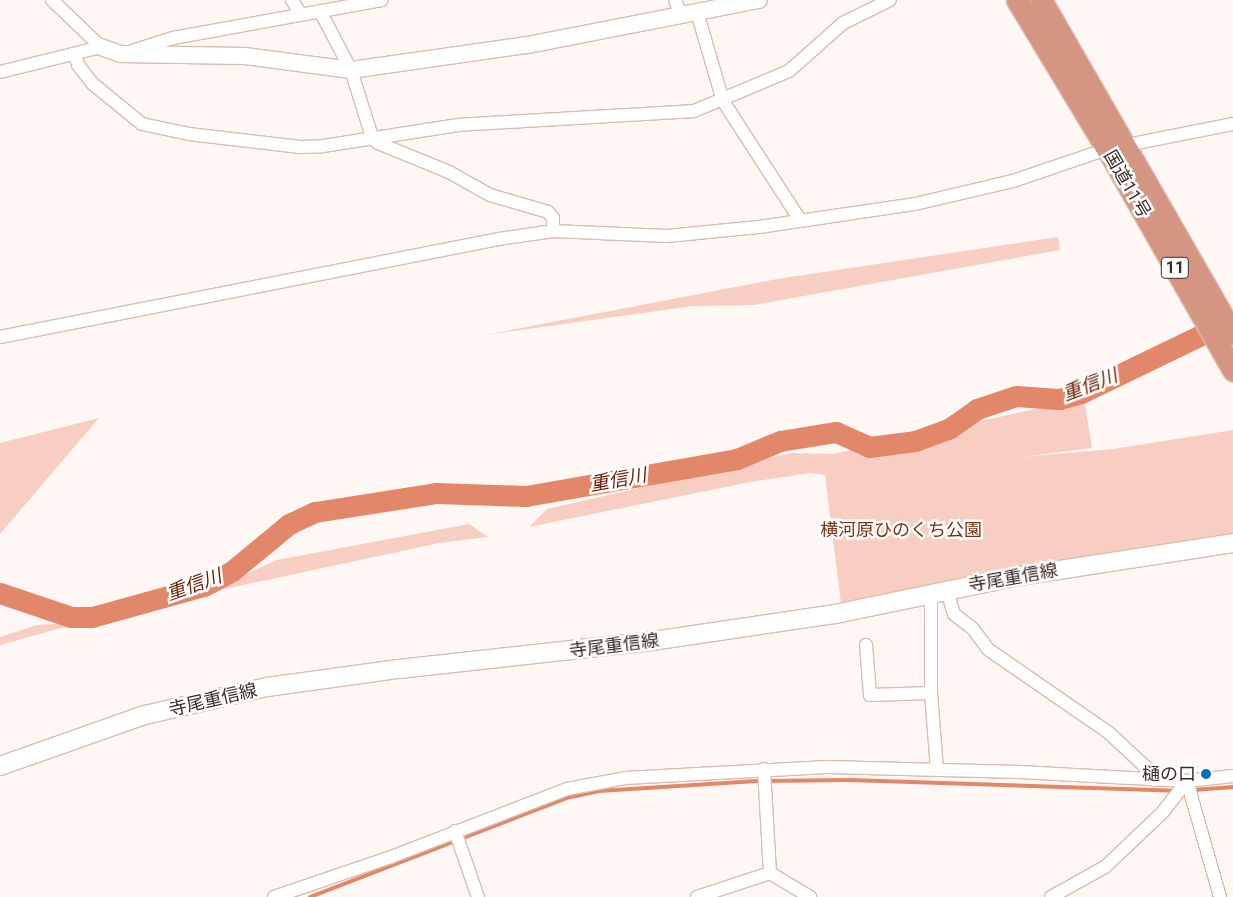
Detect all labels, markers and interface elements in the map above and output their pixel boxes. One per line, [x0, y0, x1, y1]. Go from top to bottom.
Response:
street label: 国道11号 [1099, 146, 1155, 222]
road number: 11 [1160, 254, 1190, 282]
water label: 重信川 [1059, 364, 1121, 406]
water label: 重信川 [588, 464, 648, 496]
park label: 横河原ひのくち公園 [820, 519, 982, 541]
street label: 寺尾重信線 [967, 560, 1059, 596]
water label: 重信川 [163, 565, 225, 605]
street label: 寺尾重信線 [568, 630, 660, 662]
street label: 寺尾重信線 [167, 679, 259, 721]
place label: 樋の口 [1142, 763, 1196, 785]
marker: 樋の口 [1200, 768, 1212, 780]

